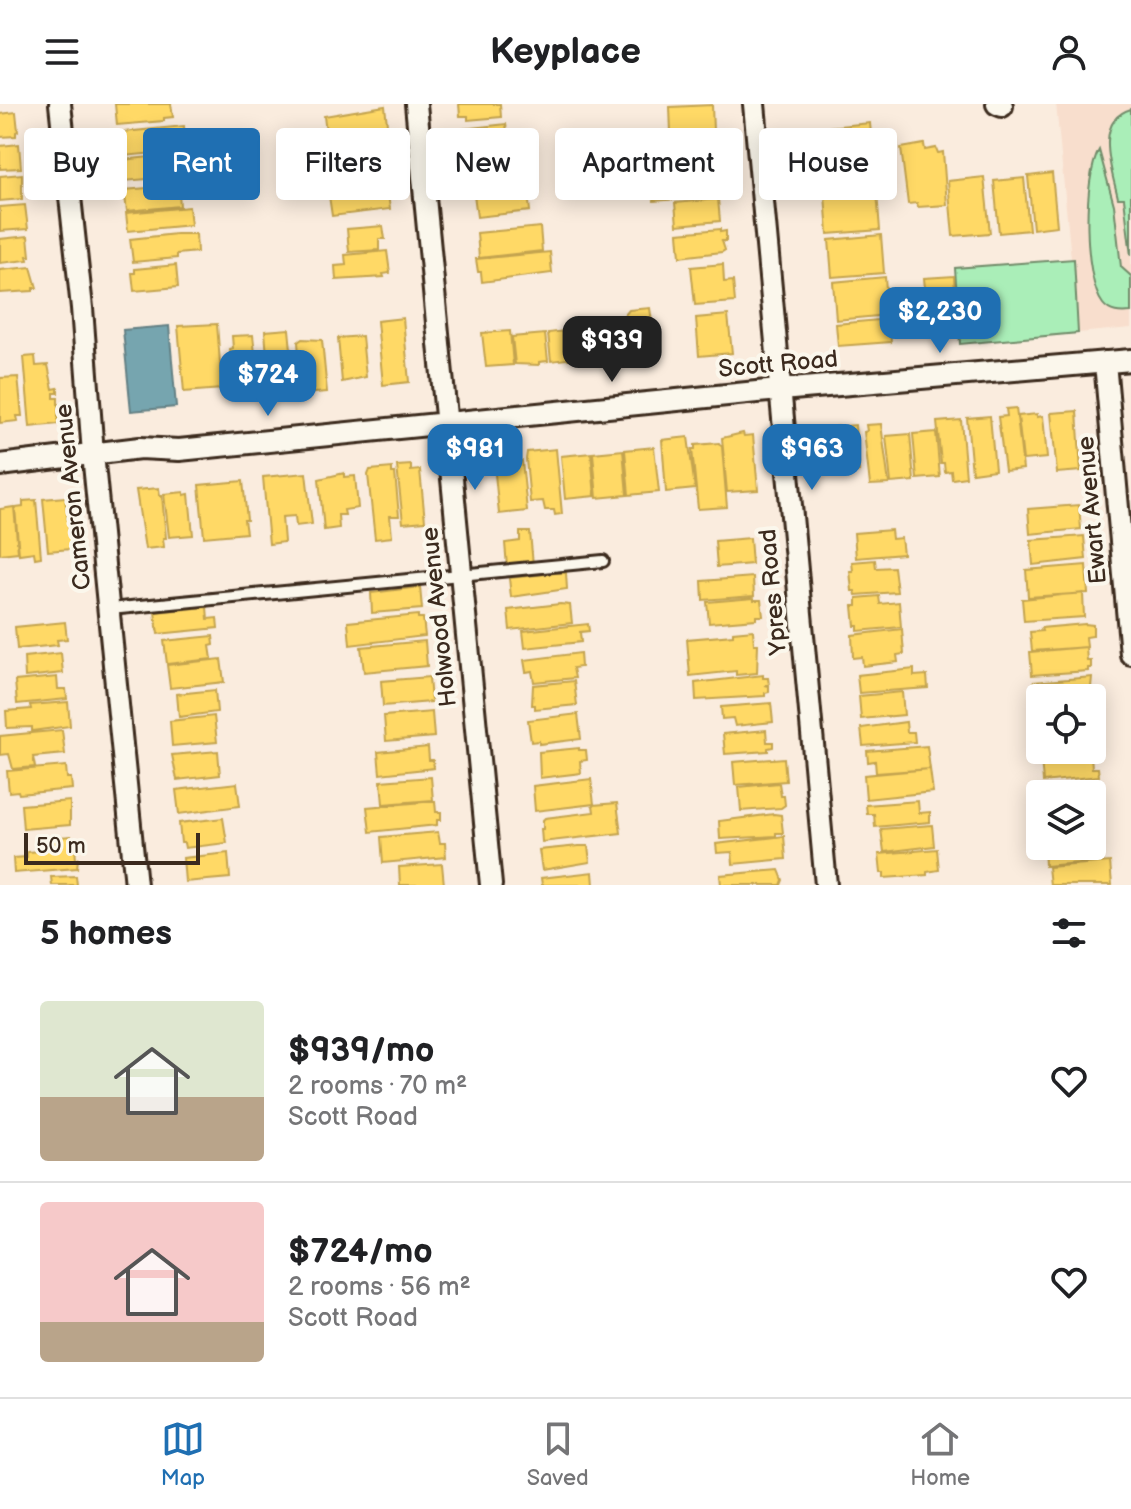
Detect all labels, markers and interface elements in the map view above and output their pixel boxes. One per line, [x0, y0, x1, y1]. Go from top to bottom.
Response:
icon: menu [40, 30, 84, 74]
icon: person [1047, 30, 1091, 74]
text: Keyplace [490, 31, 641, 74]
chip: Buy [24, 128, 127, 200]
chip: Rent [143, 128, 260, 200]
chip: Filters [276, 128, 410, 200]
chip: New [426, 128, 539, 200]
chip: Apartment [555, 128, 743, 200]
chip: House [759, 128, 897, 200]
pin: $2,230 [875, 287, 1005, 355]
text: $2,230 [898, 297, 982, 328]
pin: $939 [565, 316, 659, 384]
text: $939 [581, 326, 643, 357]
street label: Scott Road [717, 344, 839, 384]
pin: $724 [221, 350, 315, 418]
text: $724 [237, 360, 299, 391]
street label: Cameron Avenue [49, 402, 97, 592]
pin: $981 [428, 424, 522, 492]
pin: $963 [765, 424, 859, 492]
text: $981 [446, 434, 504, 465]
text: $963 [780, 434, 844, 465]
street label: Ewart Avenue [1071, 435, 1113, 585]
street label: Holwood Avenue [415, 526, 463, 708]
street label: Ypres Road [753, 528, 793, 657]
map controls [1026, 684, 1106, 860]
button: locate [1026, 684, 1106, 764]
button: layers [1026, 780, 1106, 860]
scale bar [24, 829, 200, 865]
text: 50 m [36, 833, 86, 860]
icon: filters [1047, 911, 1091, 955]
text: 5 homes [40, 913, 172, 954]
text: $939/mo [288, 1030, 434, 1071]
icon: home [104, 1033, 200, 1129]
icon: heart [1047, 1059, 1091, 1103]
text: 2 rooms · 70 m² [288, 1071, 467, 1102]
text: Scott Road [288, 1102, 418, 1133]
text: $724/mo [288, 1231, 433, 1272]
icon: home [104, 1234, 200, 1330]
icon: heart [1047, 1260, 1091, 1304]
text: 2 rooms · 56 m² [288, 1272, 471, 1303]
text: Scott Road [288, 1303, 418, 1334]
tab: Map [161, 1417, 205, 1492]
tab: Saved [527, 1417, 589, 1492]
tab: Home [910, 1417, 970, 1492]

